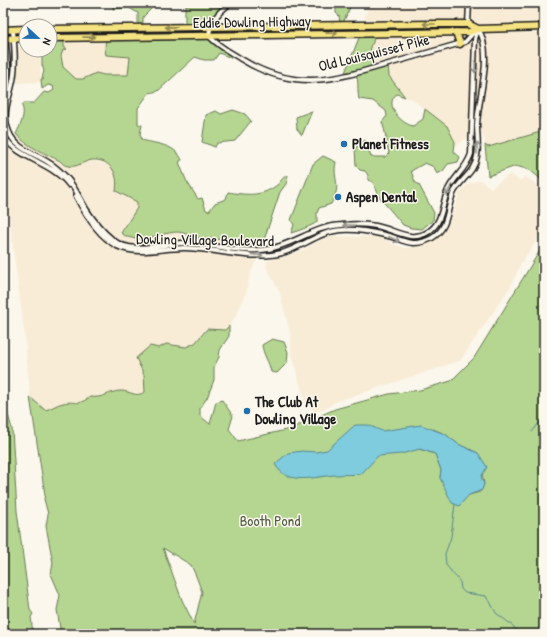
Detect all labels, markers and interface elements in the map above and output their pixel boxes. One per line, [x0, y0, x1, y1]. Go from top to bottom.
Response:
street label: Eddie Dowling Highway [193, 10, 311, 33]
north arrow [18, 18, 58, 58]
one-way arrow [423, 20, 436, 28]
one-way arrow [165, 23, 178, 31]
street label: Old Louisquisset Pike [316, 29, 432, 76]
one-way arrow [325, 29, 338, 37]
one-way arrow [82, 33, 95, 41]
text: N [40, 36, 55, 47]
one-way arrow [471, 60, 479, 73]
place label: Planet Fitness [352, 133, 429, 154]
marker: Planet Fitness [339, 139, 349, 149]
one-way arrow [474, 142, 481, 155]
one-way arrow [445, 184, 452, 196]
place label: Aspen Dental [346, 186, 418, 208]
marker: Aspen Dental [333, 192, 343, 202]
one-way arrow [343, 221, 356, 229]
street label: Dowling Village Boulevard [136, 228, 274, 251]
one-way arrow [388, 236, 400, 243]
one-way arrow [250, 251, 263, 258]
place label: The Club At Dowling Village [254, 391, 336, 430]
marker: The Club At Dowling Village [242, 406, 252, 416]
park label: Booth Pond [240, 510, 300, 531]

